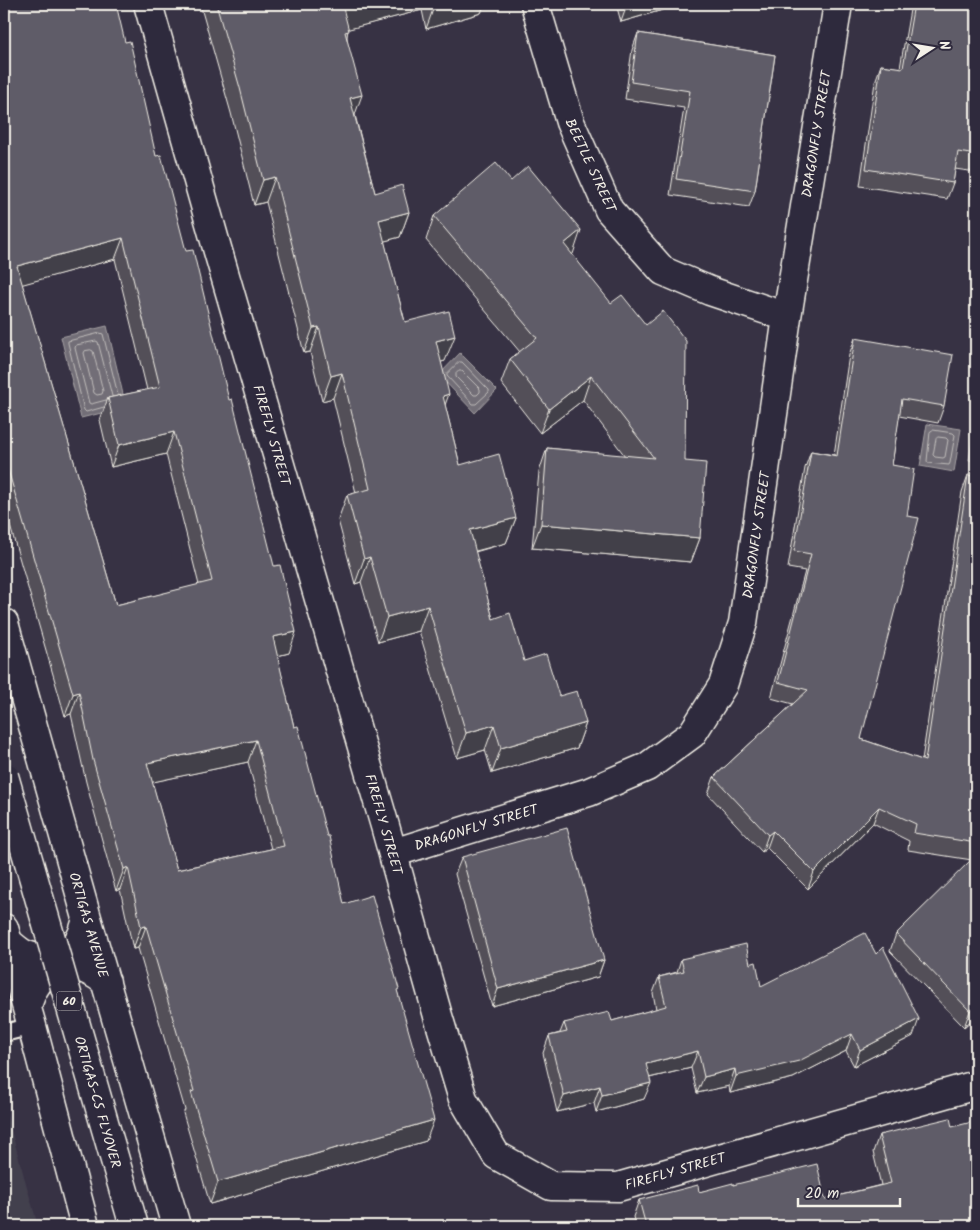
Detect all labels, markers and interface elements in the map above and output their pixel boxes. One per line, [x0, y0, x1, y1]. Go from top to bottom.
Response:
north arrow [908, 22, 958, 72]
text: N [932, 39, 955, 52]
street label: DRAGONFLY STREET [796, 68, 838, 199]
street label: BEETLE STREET [559, 115, 622, 217]
street label: FIREFLY STREET [246, 382, 296, 490]
street label: DRAGONFLY STREET [737, 469, 777, 600]
street label: FIREFLY STREET [358, 771, 408, 879]
street label: DRAGONFLY STREET [412, 798, 542, 857]
street label: ORTIGAS AVENUE [62, 870, 114, 981]
road number: 60 [56, 991, 82, 1010]
street label: ORTIGAS-C5 FLYOVER [68, 1034, 126, 1171]
street label: FIREFLY STREET [622, 1147, 730, 1197]
scale bar [798, 1175, 900, 1207]
text: 20 m [805, 1182, 839, 1206]

